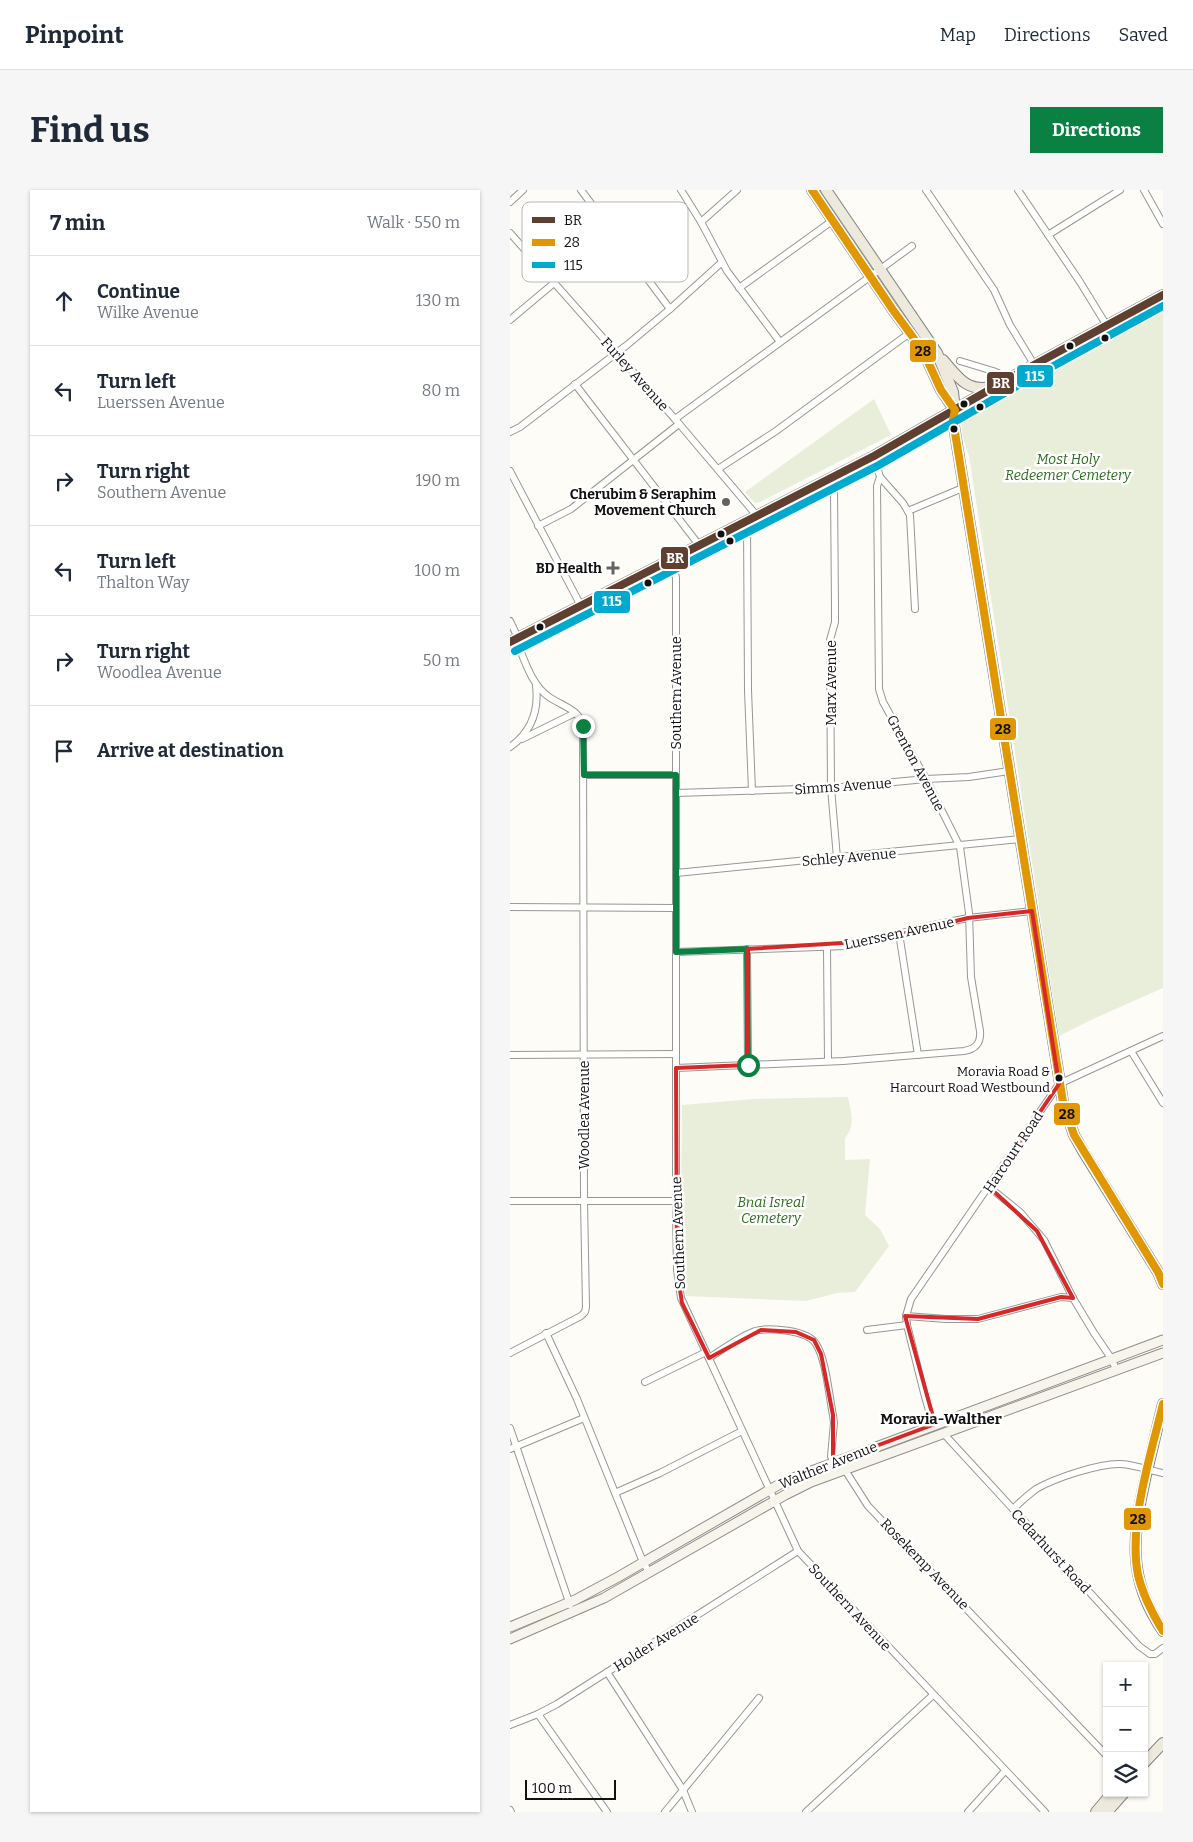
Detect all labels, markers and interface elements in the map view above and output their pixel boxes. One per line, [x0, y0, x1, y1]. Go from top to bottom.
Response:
text: Pinpoint [25, 21, 124, 49]
text: Map [940, 24, 976, 46]
text: Directions [1004, 24, 1091, 46]
text: Saved [1119, 24, 1168, 46]
button: Directions [1030, 107, 1163, 153]
text: Find us [30, 109, 150, 151]
legend [522, 202, 688, 282]
text: 7 min [50, 210, 105, 236]
text: BR [564, 212, 582, 229]
text: Walk · 550 m [367, 213, 460, 232]
text: 28 [564, 234, 580, 251]
text: 115 [564, 257, 583, 274]
text: Continue [97, 280, 180, 303]
icon: ahead [50, 287, 78, 315]
text: 130 m [416, 291, 460, 310]
text: Wilke Avenue [97, 303, 199, 322]
unlabelled marker [1100, 333, 1110, 343]
street label: Furley Avenue [597, 334, 672, 415]
line badge: 28 [909, 339, 937, 363]
unlabelled marker [1065, 341, 1075, 351]
text: 28 [915, 343, 931, 360]
line badge: 115 [1016, 364, 1054, 388]
text: 115 [1025, 368, 1045, 385]
text: Turn left [97, 370, 176, 393]
line badge: BR [986, 371, 1015, 395]
text: BR [992, 375, 1011, 392]
icon: left [50, 377, 78, 405]
text: 80 m [422, 381, 460, 400]
text: Luerssen Avenue [97, 393, 225, 412]
unlabelled marker [959, 399, 969, 409]
unlabelled marker [975, 402, 985, 412]
unlabelled marker [949, 424, 959, 434]
park label: Most Holy Redeemer Cemetery [1005, 451, 1132, 484]
text: Turn right [97, 460, 190, 483]
icon: right [50, 467, 78, 495]
text: 190 m [415, 471, 460, 490]
text: Southern Avenue [97, 483, 226, 502]
place label: Cherubim & Seraphim Movement Church [570, 486, 717, 519]
marker: Cherubim & Seraphim Movement Church [720, 496, 732, 508]
unlabelled marker [716, 529, 726, 539]
unlabelled marker [725, 536, 735, 546]
line badge: BR [660, 546, 689, 570]
text: Turn left [97, 550, 176, 573]
text: BR [666, 550, 685, 567]
icon: left [50, 557, 78, 585]
place label: BD Health [536, 560, 602, 577]
text: 100 m [415, 561, 460, 580]
marker: BD Health [606, 561, 620, 575]
text: Thalton Way [97, 573, 189, 592]
unlabelled marker [643, 578, 653, 588]
line badge: 115 [593, 590, 631, 614]
text: 115 [602, 593, 622, 610]
unlabelled marker [535, 622, 545, 632]
street label: Southern Avenue [668, 636, 685, 750]
text: Turn right [97, 640, 190, 663]
street label: Marx Avenue [823, 640, 840, 726]
icon: right [50, 647, 78, 675]
text: 50 m [423, 651, 460, 670]
text: Woodlea Avenue [97, 663, 222, 682]
street label: Grenton Avenue [883, 712, 948, 814]
route end [572, 715, 595, 738]
line badge: 28 [989, 717, 1017, 741]
text: 28 [995, 721, 1011, 738]
icon: arrive [50, 737, 78, 765]
text: Arrive at destination [97, 739, 284, 762]
street label: Simms Avenue [794, 775, 892, 798]
street label: Schley Avenue [801, 845, 897, 870]
street label: Luerssen Avenue [843, 914, 956, 953]
route start [737, 1054, 760, 1077]
street label: Woodlea Avenue [576, 1060, 593, 1170]
place label: Moravia Road & Harcourt Road Westbound [890, 1064, 1050, 1095]
marker: Moravia Road & Harcourt Road Westbound [1054, 1073, 1064, 1083]
line badge: 28 [1053, 1102, 1081, 1126]
text: 28 [1059, 1106, 1075, 1123]
street label: Harcourt Road [980, 1108, 1047, 1196]
street label: Southern Avenue [668, 1176, 689, 1290]
park label: Bnai Isreal Cemetery [737, 1194, 805, 1227]
district label: Moravia-Walther [880, 1410, 1002, 1428]
street label: Walther Avenue [777, 1438, 880, 1493]
street label: Cedarhurst Road [1007, 1506, 1094, 1597]
line badge: 28 [1123, 1507, 1152, 1531]
text: 28 [1130, 1511, 1146, 1528]
street label: Rosekemp Avenue [877, 1515, 972, 1613]
street label: Southern Avenue [805, 1560, 894, 1655]
street label: Holder Avenue [611, 1609, 702, 1675]
map controls [1103, 1662, 1148, 1797]
button: + [1103, 1662, 1148, 1707]
button: − [1103, 1707, 1148, 1752]
button: layers [1103, 1752, 1148, 1797]
scale bar [525, 1777, 616, 1800]
text: 100 m [532, 1780, 572, 1797]

